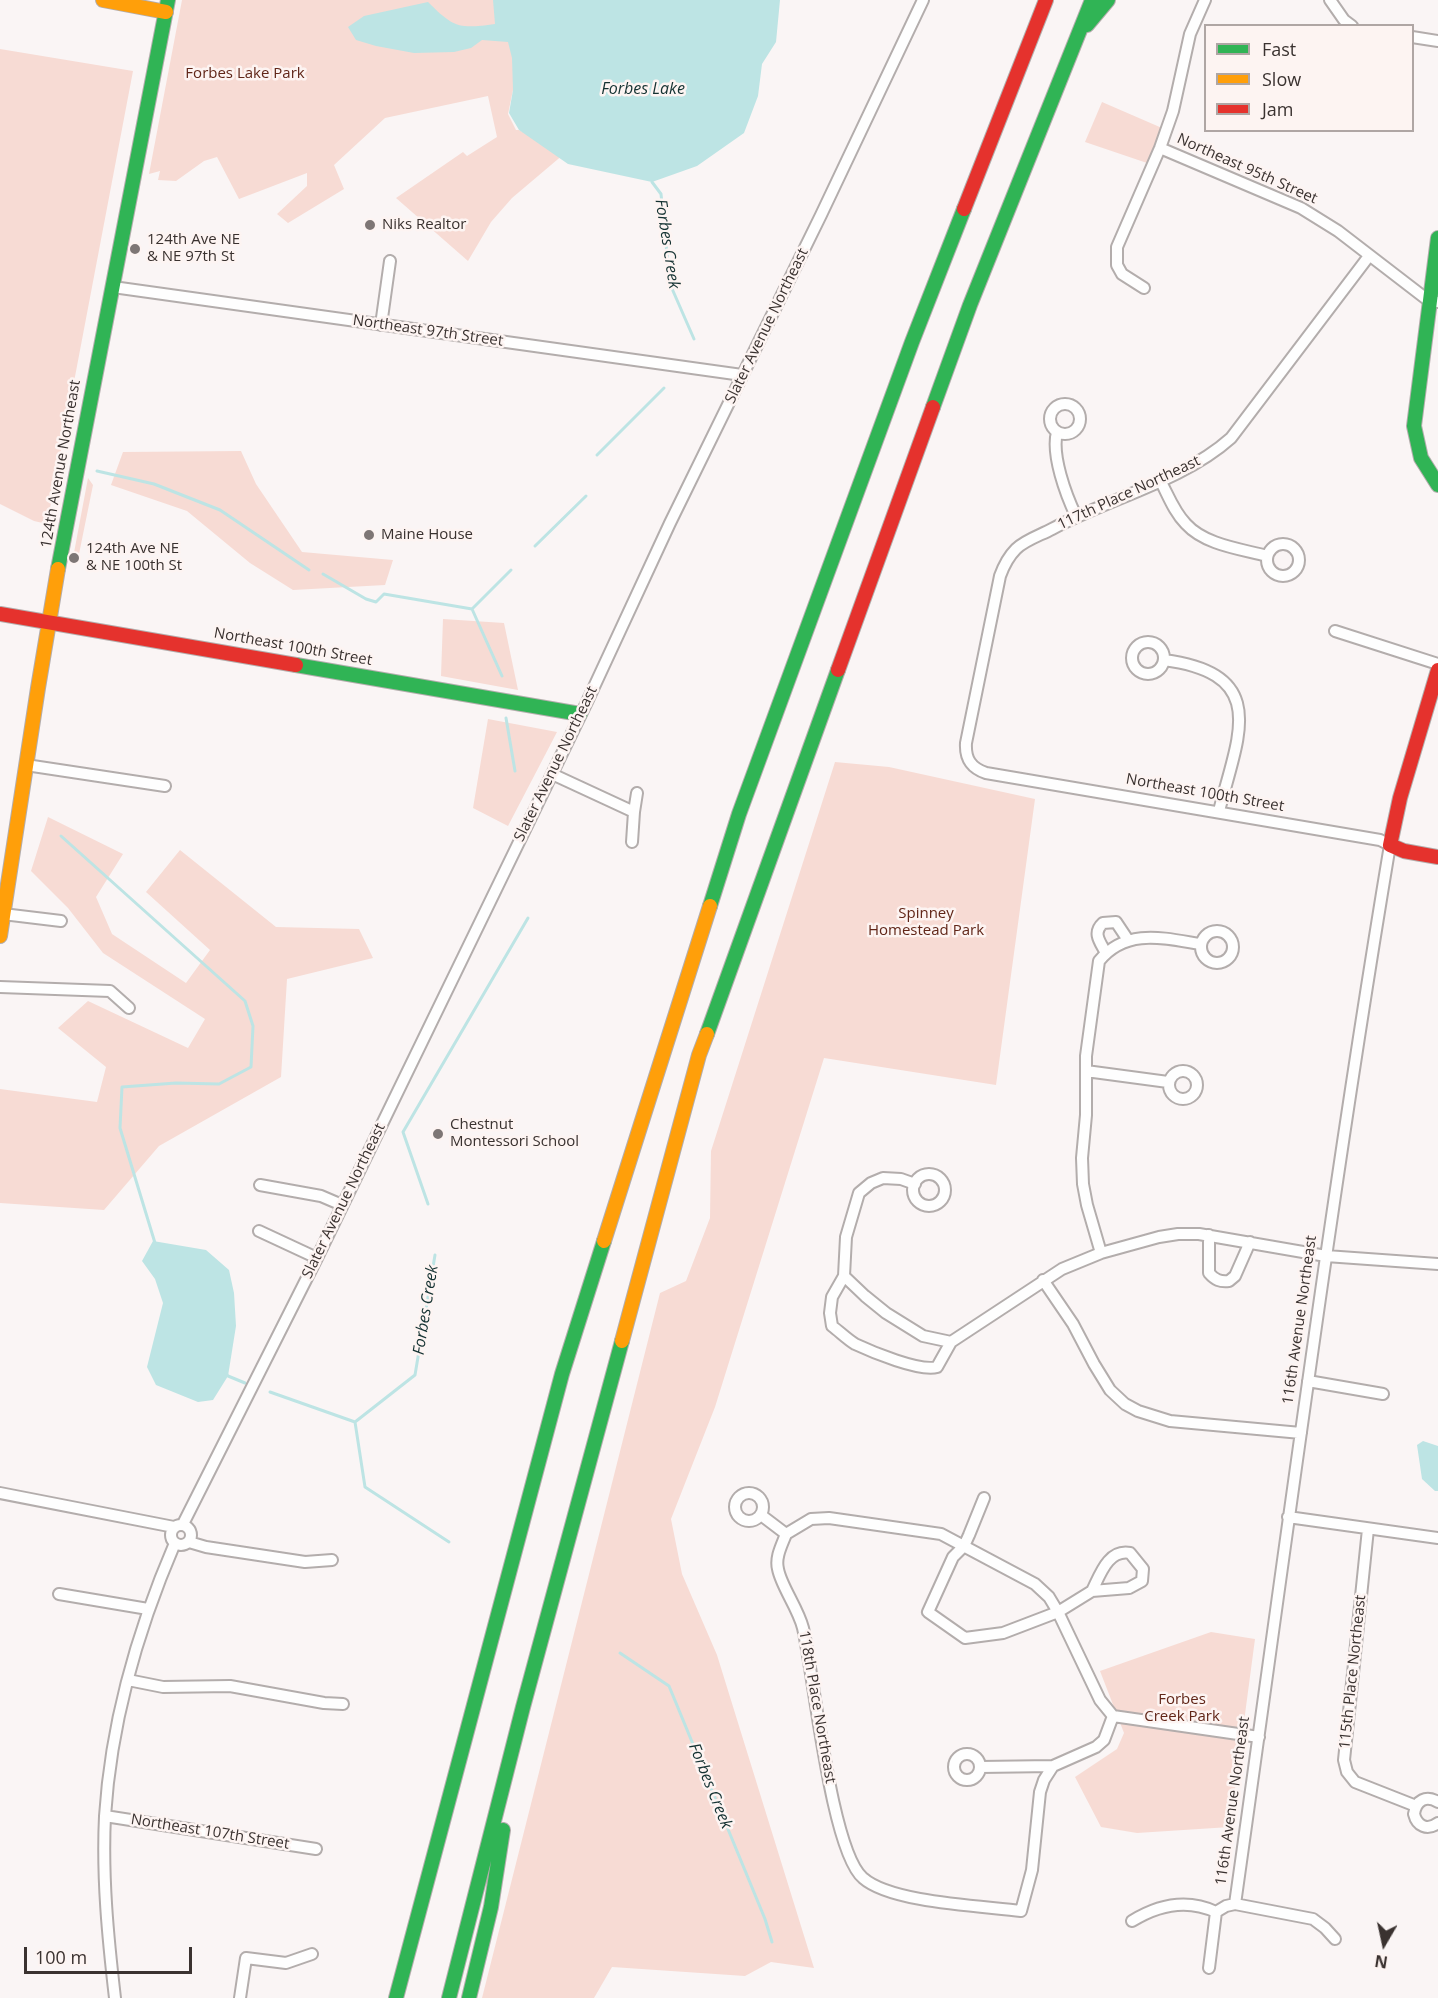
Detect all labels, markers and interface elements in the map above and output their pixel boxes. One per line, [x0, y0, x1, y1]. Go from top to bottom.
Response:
legend [1204, 24, 1414, 132]
text: Fast [1262, 37, 1296, 61]
park label: Forbes Lake Park [185, 65, 305, 83]
text: Slow [1262, 67, 1301, 91]
water label: Forbes Lake [601, 79, 685, 99]
text: Jam [1262, 97, 1294, 121]
street label: Northeast 95th Street [1174, 130, 1320, 208]
water label: Forbes Creek [650, 198, 684, 290]
place label: Niks Realtor [382, 216, 466, 234]
marker: Niks Realtor [363, 218, 377, 232]
place label: 124th Ave NE & NE 97th St [147, 231, 240, 266]
marker: 124th Ave NE & NE 97th St [128, 242, 142, 256]
street label: Slater Avenue Northeast [722, 245, 812, 407]
street label: Northeast 97th Street [352, 312, 504, 350]
street label: 124th Avenue Northeast [37, 378, 85, 550]
street label: 117th Place Northeast [1055, 452, 1203, 534]
place label: Maine House [381, 526, 473, 544]
marker: Maine House [362, 528, 376, 542]
place label: 124th Ave NE & NE 100th St [86, 540, 182, 575]
marker: 124th Ave NE & NE 100th St [67, 551, 81, 565]
street label: Northeast 100th Street [213, 624, 373, 670]
street label: Slater Avenue Northeast [511, 683, 601, 845]
street label: Northeast 100th Street [1125, 770, 1285, 816]
park label: Spinney Homestead Park [868, 905, 984, 940]
place label: Chestnut Montessori School [450, 1116, 579, 1151]
street label: Slater Avenue Northeast [299, 1120, 389, 1282]
marker: Chestnut Montessori School [431, 1127, 445, 1141]
street label: 116th Avenue Northeast [1279, 1234, 1321, 1406]
water label: Forbes Creek [409, 1264, 443, 1356]
street label: 115th Place Northeast [1336, 1594, 1370, 1750]
street label: 118th Place Northeast [795, 1629, 839, 1785]
park label: Forbes Creek Park [1144, 1691, 1220, 1726]
street label: 116th Avenue Northeast [1212, 1715, 1254, 1887]
water label: Forbes Creek [684, 1740, 736, 1832]
street label: Northeast 107th Street [129, 1811, 291, 1853]
north arrow [1354, 1914, 1414, 1974]
scale bar [27, 1935, 195, 1973]
text: 100 m [35, 1945, 87, 1969]
text: N [1373, 1950, 1389, 1974]

